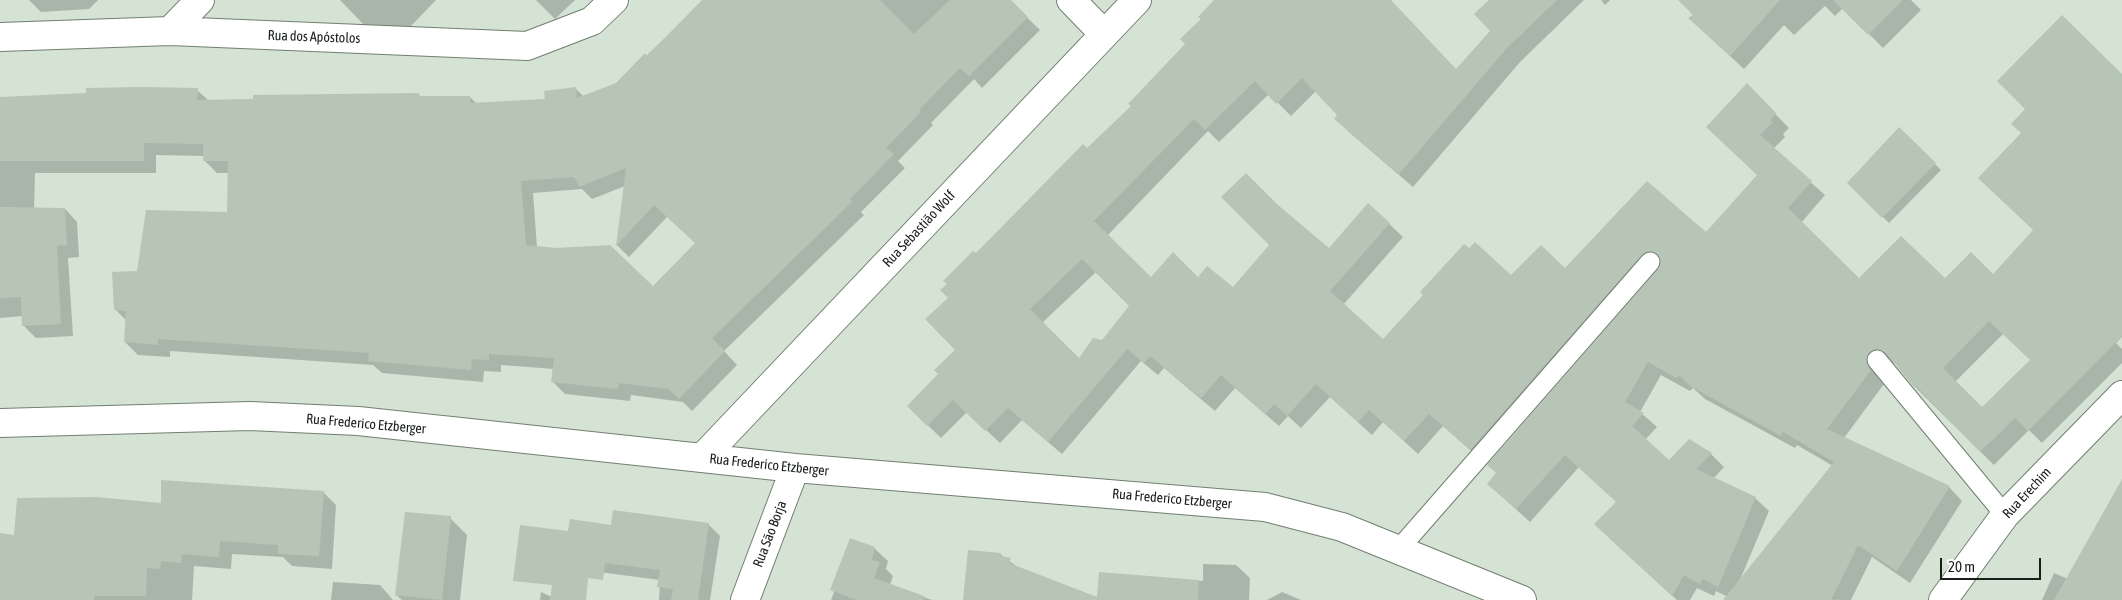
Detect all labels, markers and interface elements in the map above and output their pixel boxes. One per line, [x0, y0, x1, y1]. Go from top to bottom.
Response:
street label: Rua dos Apóstolos [267, 27, 361, 47]
street label: Rua Sebastião Wolf [879, 187, 959, 271]
street label: Rua Frederico Etzberger [306, 410, 426, 438]
street label: Rua Frederico Etzberger [708, 450, 830, 480]
street label: Rua Erechim [1999, 464, 2055, 522]
street label: Rua Frederico Etzberger [1112, 485, 1232, 513]
street label: Rua São Borja [750, 498, 790, 570]
scale bar [1942, 548, 2043, 580]
text: 20 m [1948, 558, 1975, 575]

